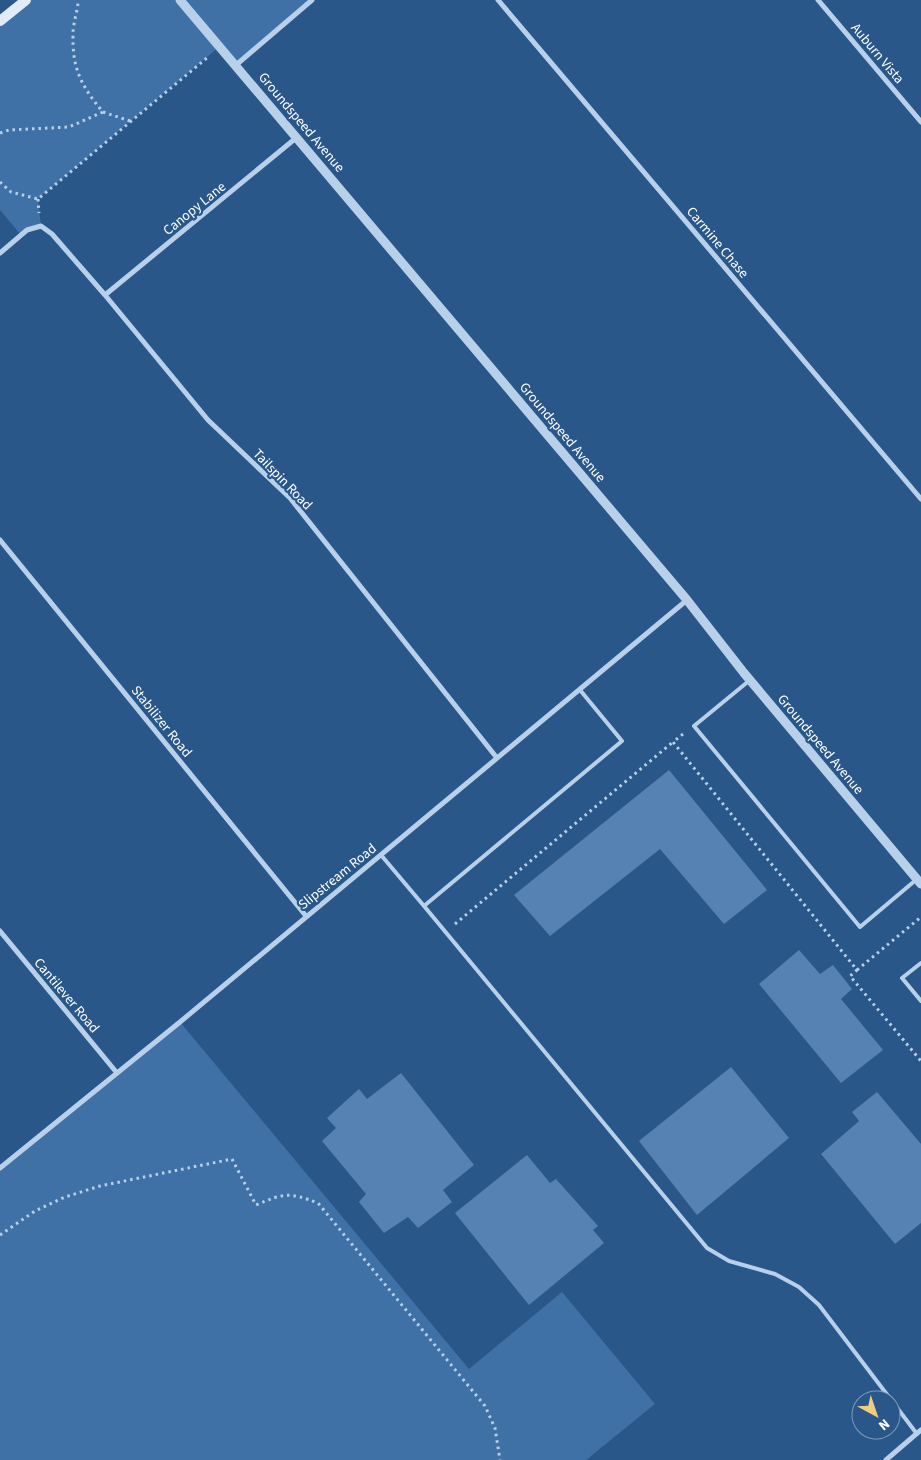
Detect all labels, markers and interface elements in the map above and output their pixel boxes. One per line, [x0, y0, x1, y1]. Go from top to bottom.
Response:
street label: Auburn Vista [846, 19, 909, 88]
street label: Groundspeed Avenue [253, 68, 349, 177]
street label: Canopy Lane [159, 177, 230, 240]
street label: Carmine Chase [681, 203, 753, 283]
street label: Groundspeed Avenue [514, 378, 610, 487]
street label: Tailspin Road [248, 445, 317, 515]
street label: Stabilizer Road [126, 681, 196, 762]
street label: Groundspeed Avenue [772, 690, 868, 799]
street label: Slipstream Road [294, 839, 381, 915]
street label: Cantilever Road [29, 954, 104, 1038]
north arrow [851, 1390, 901, 1440]
text: N [874, 1414, 894, 1435]

